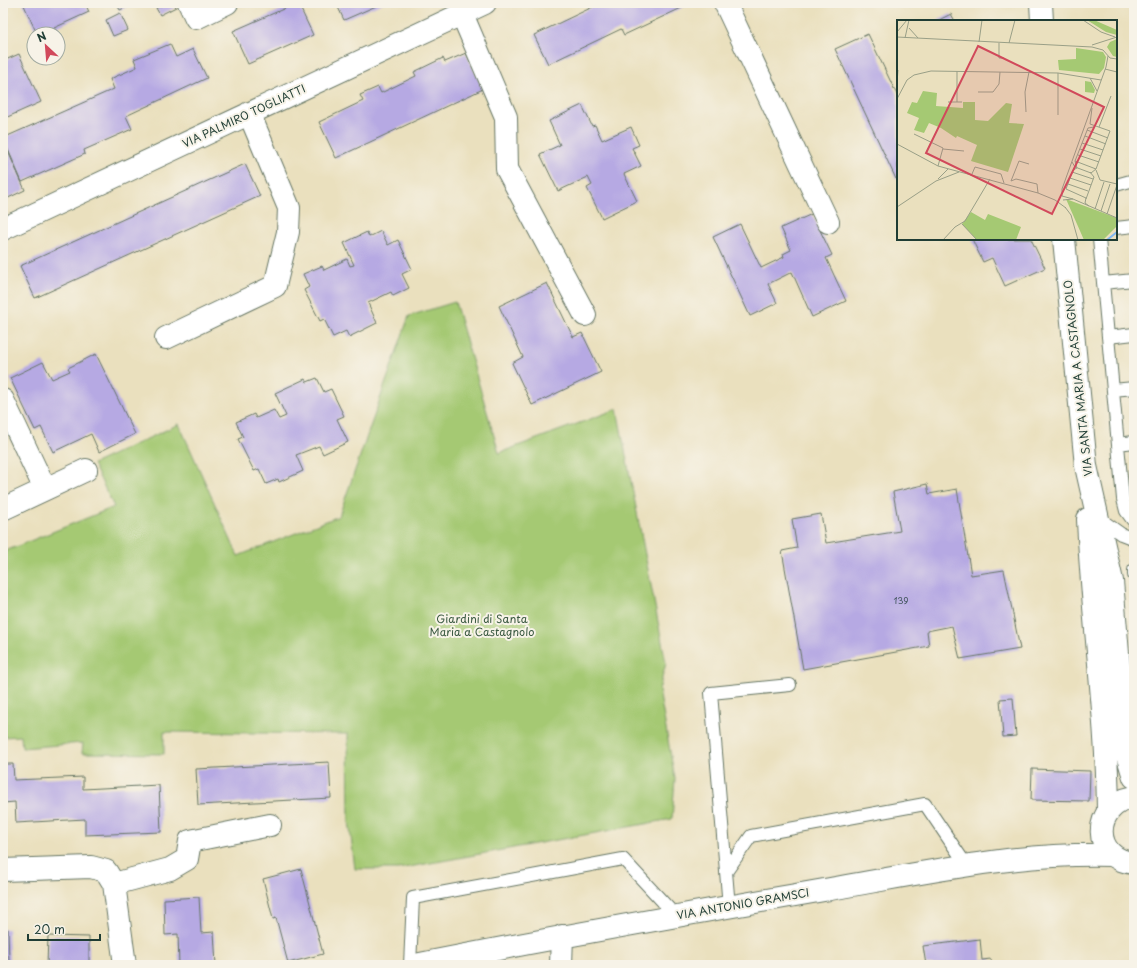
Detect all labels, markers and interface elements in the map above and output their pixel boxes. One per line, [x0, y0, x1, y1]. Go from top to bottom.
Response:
inset map [897, 20, 1117, 240]
north arrow [26, 26, 66, 66]
text: N [34, 27, 49, 46]
street label: VIA PALMIRO TOGLIATTI [179, 79, 308, 152]
street label: VIA SANTA MARIA A CASTAGNOLO [1059, 279, 1096, 477]
house number: 139 [893, 593, 909, 607]
park label: Giardini di Santa Maria a Castagnolo [430, 610, 534, 640]
street label: VIA ANTONIO GRAMSCI [675, 883, 811, 924]
scale bar [28, 916, 100, 942]
text: 20 m [34, 920, 65, 938]

